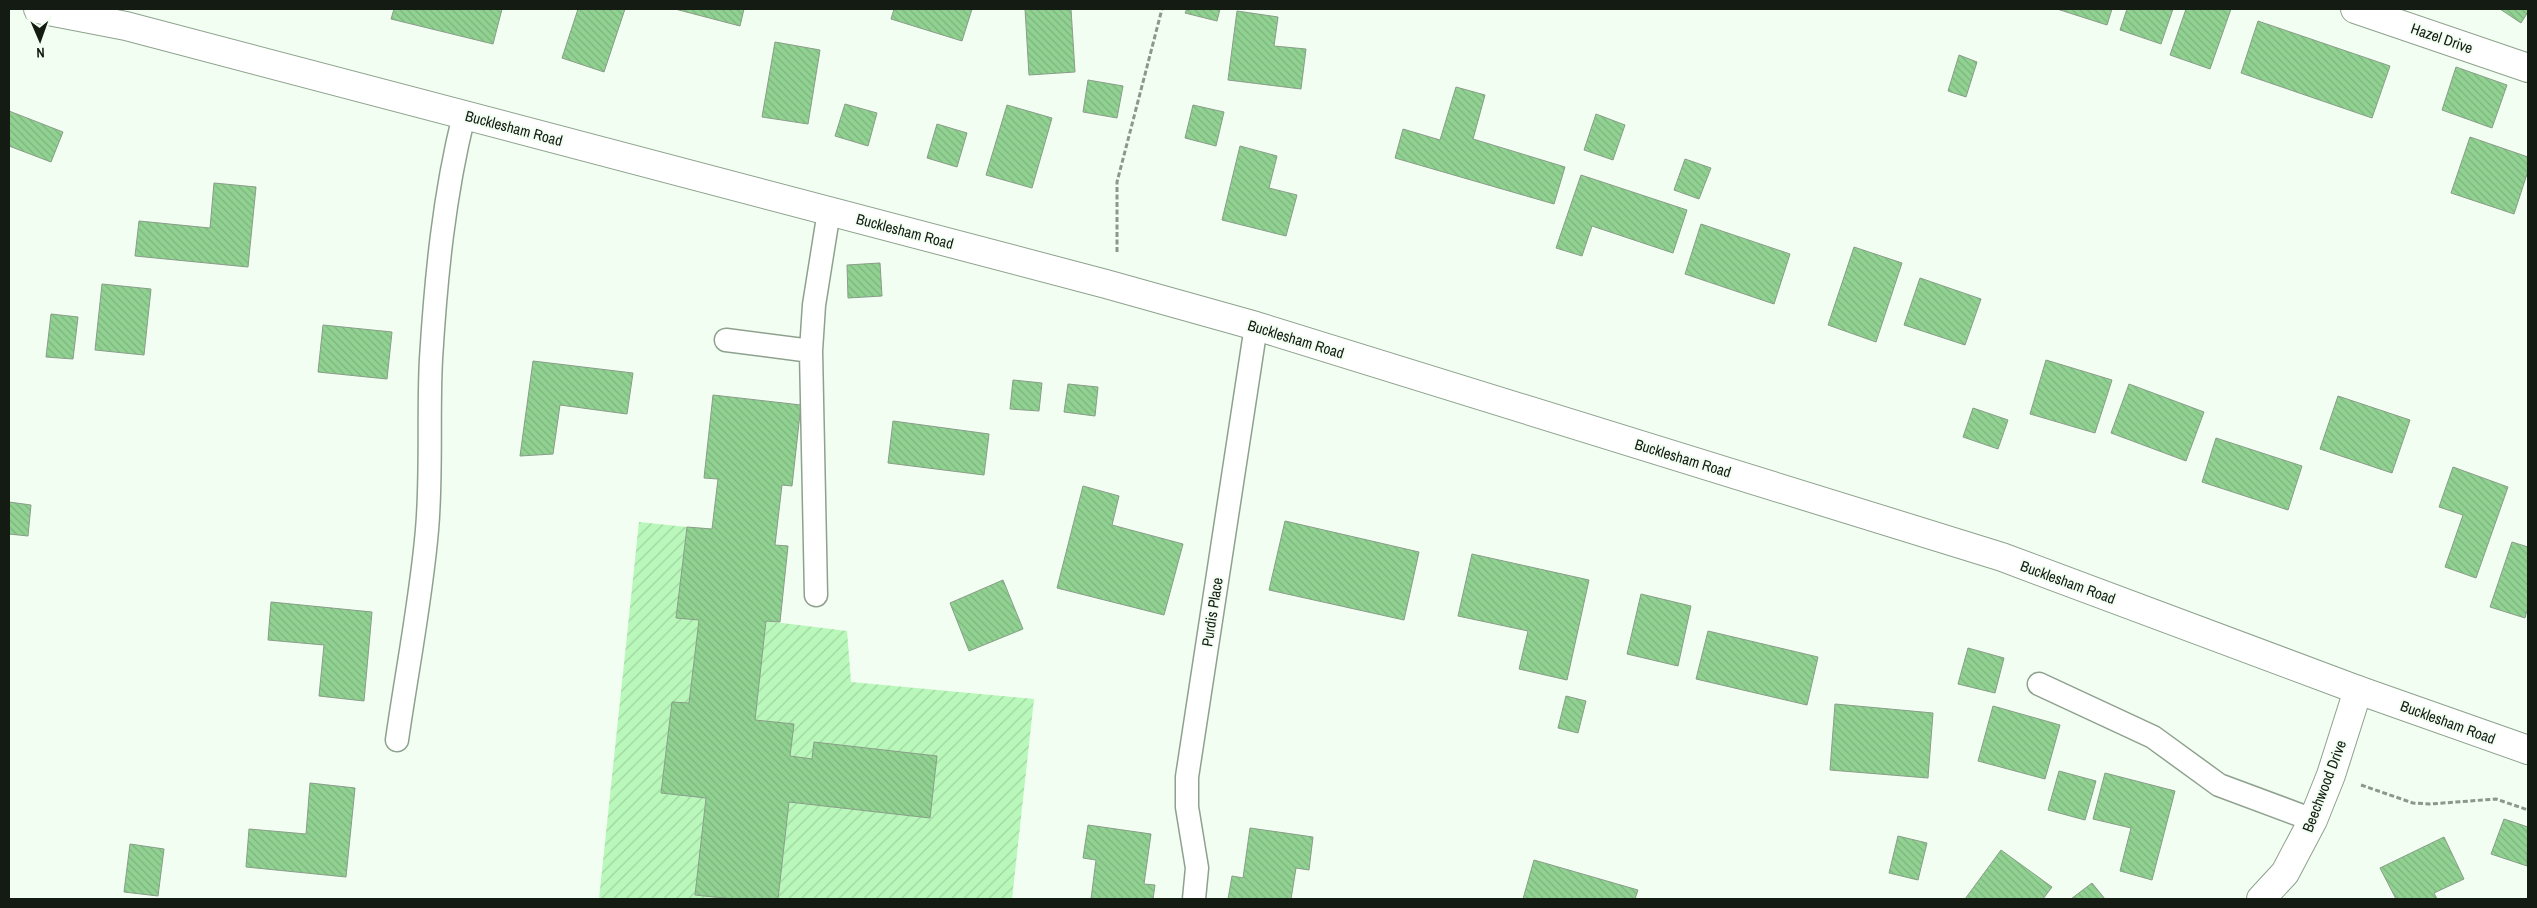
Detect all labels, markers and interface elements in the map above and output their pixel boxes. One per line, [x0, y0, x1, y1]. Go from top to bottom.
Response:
north arrow [15, 15, 65, 65]
street label: Hazel Drive [2408, 18, 2476, 58]
text: N [36, 44, 45, 62]
street label: Bucklesham Road [463, 105, 565, 151]
street label: Bucklesham Road [854, 208, 956, 254]
street label: Bucklesham Road [1245, 314, 1347, 364]
street label: Bucklesham Road [1632, 433, 1734, 483]
street label: Bucklesham Road [2018, 555, 2118, 609]
street label: Purdis Place [1196, 576, 1228, 648]
street label: Bucklesham Road [2398, 695, 2498, 749]
street label: Beechwood Drive [2297, 737, 2351, 835]

